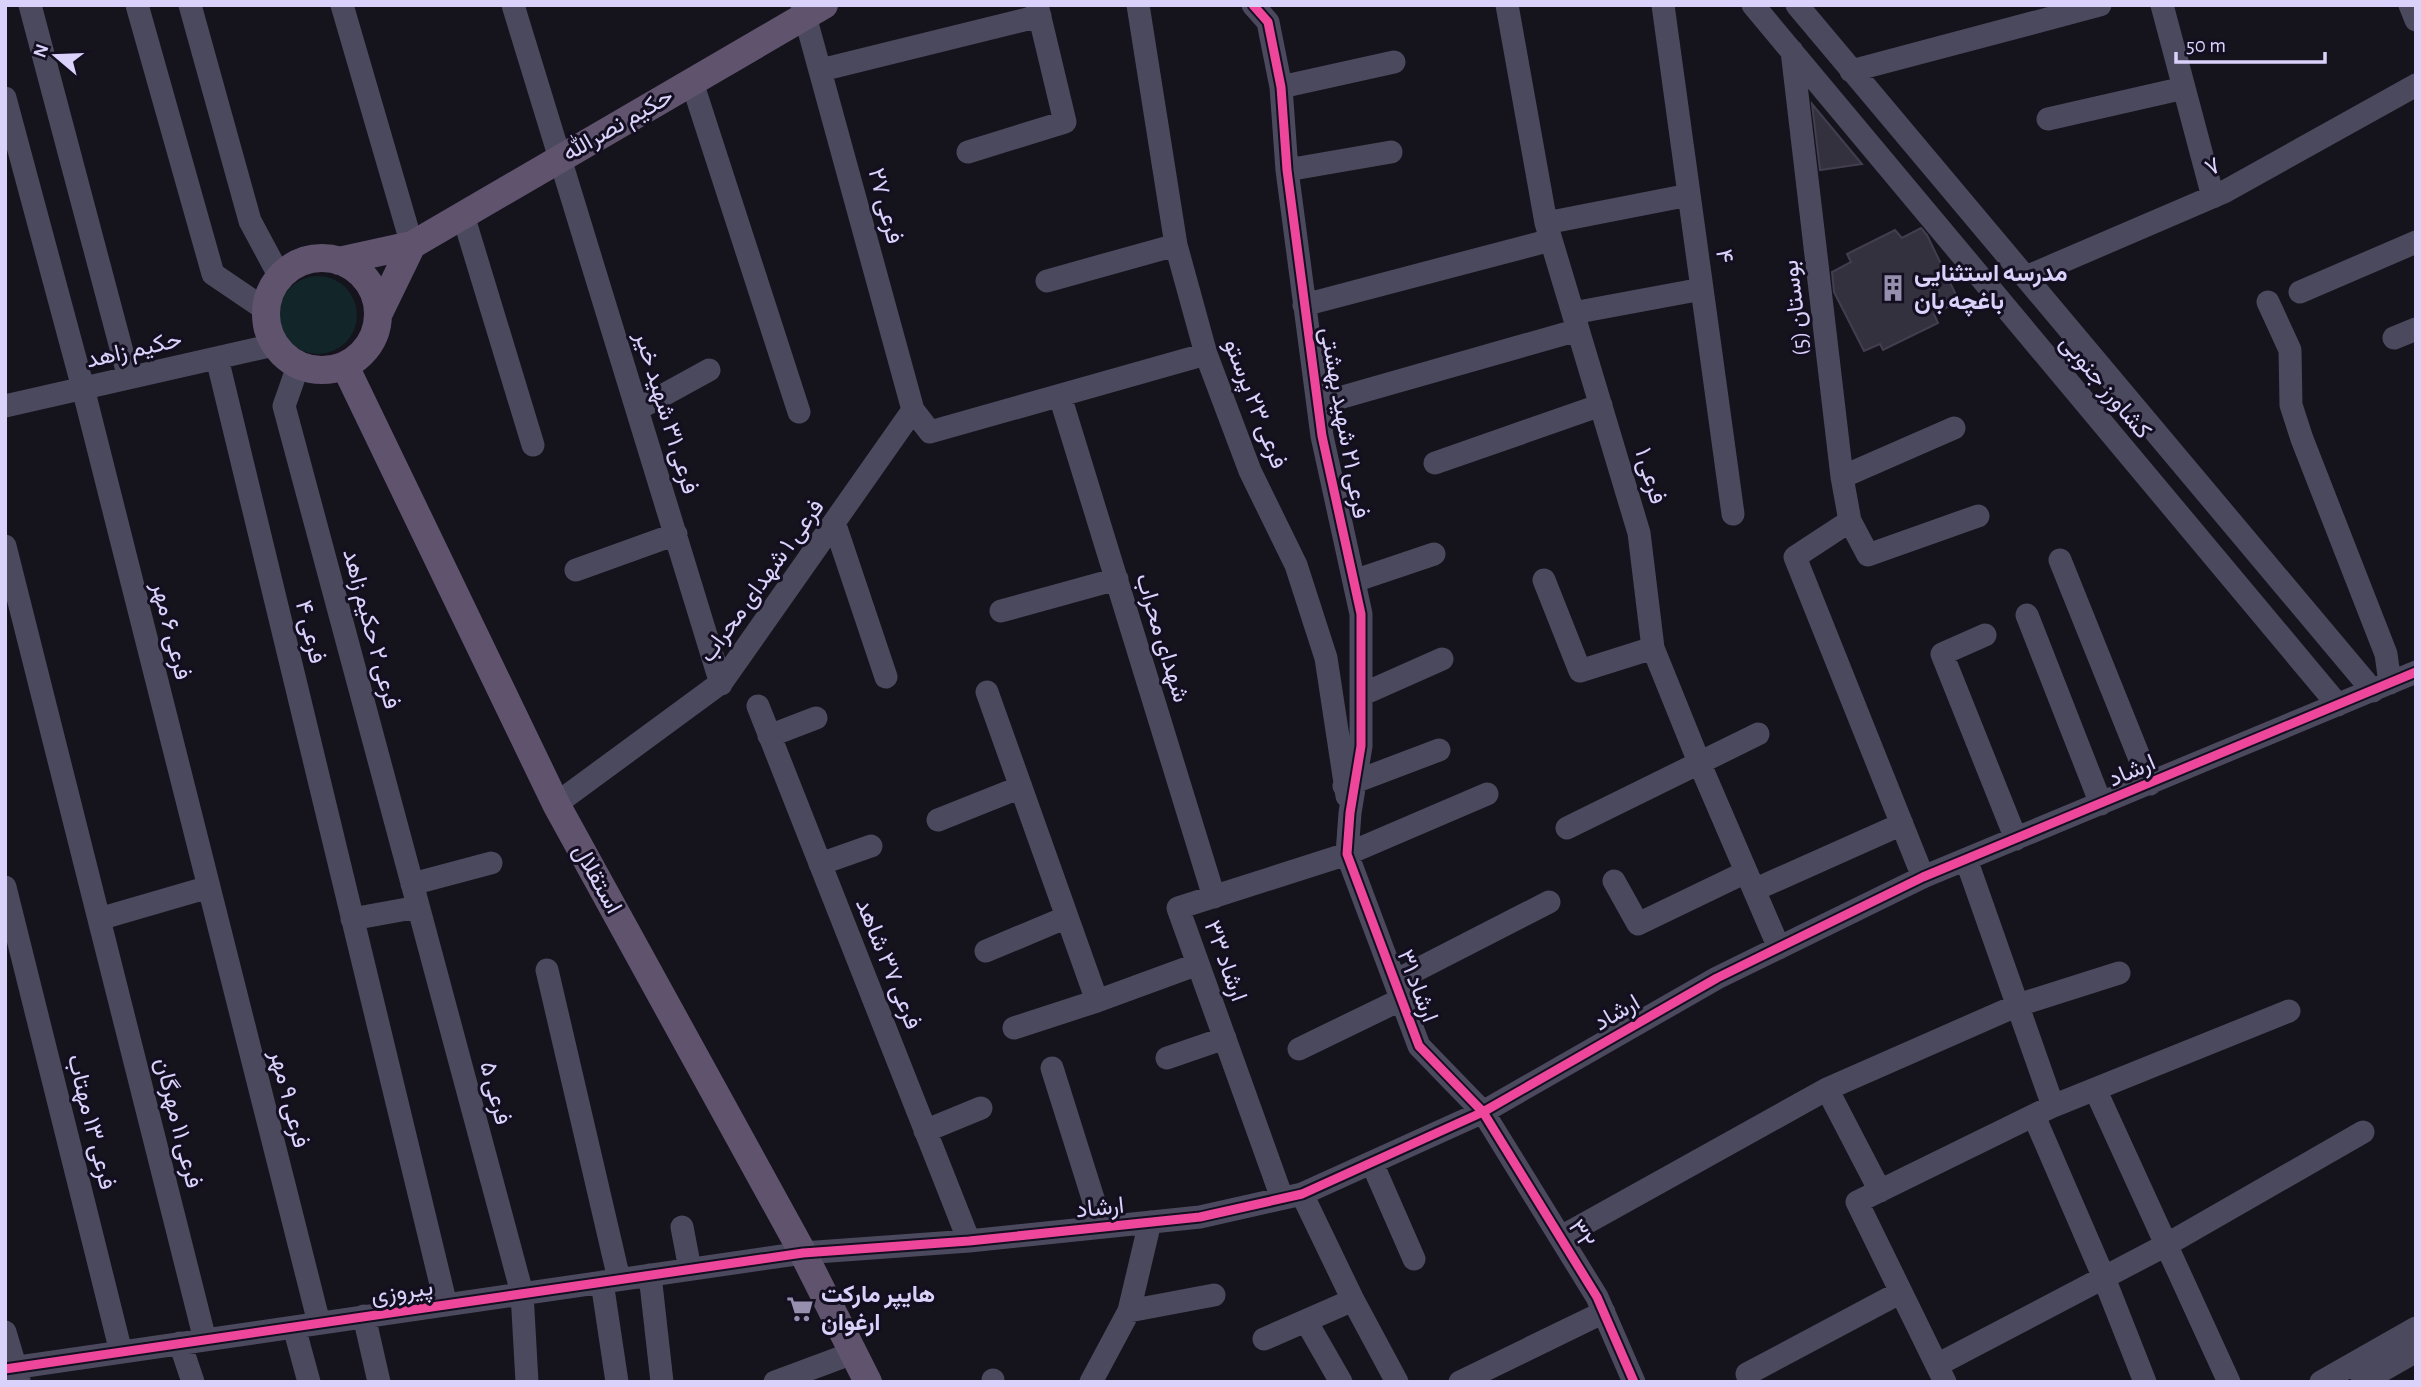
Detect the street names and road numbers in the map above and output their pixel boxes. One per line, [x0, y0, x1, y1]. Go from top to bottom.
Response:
street label: حکیم نصرالله [557, 81, 679, 169]
street label: ۷ [2201, 153, 2225, 181]
street label: فرعی ۲۷ [861, 166, 907, 247]
street label: ۴ [1711, 248, 1737, 264]
street label: بوستان (5) [1778, 258, 1816, 357]
street label: فرعی ۲۱ شهید بهشتی [1313, 326, 1373, 521]
street label: حکیم زاهد [84, 327, 185, 376]
street label: فرعی ۳۱ شهید خیر [628, 328, 702, 498]
street label: کشاورز جنوبی [2053, 330, 2155, 445]
street label: فرعی ۲۳ پرستو [1217, 336, 1291, 473]
street label: فرعی ۱ [1628, 445, 1670, 508]
street label: فرعی ۱ شهدای محراب [695, 495, 831, 668]
street label: فرعی ۲ حکیم زاهد [335, 546, 404, 712]
street label: شهدای محراب [1129, 571, 1193, 706]
street label: فرعی ۶ مهر [145, 579, 195, 683]
street label: فرعی ۴ [289, 598, 329, 667]
street label: ارشاد [2105, 750, 2160, 793]
street label: استقلال [567, 840, 626, 918]
street label: فرعی ۳۷ شاهد [849, 895, 925, 1034]
street label: ارشاد ۳۳ [1197, 917, 1251, 1005]
street label: ارشاد ۳۱ [1390, 947, 1442, 1026]
street label: ارشاد [1590, 990, 1645, 1037]
street label: فرعی ۹ مهر [263, 1047, 313, 1151]
street label: فرعی ۱۳ مهتاب [61, 1052, 119, 1192]
street label: فرعی ۱۱ مهرگان [148, 1055, 207, 1191]
street label: فرعی ۵ [473, 1059, 515, 1128]
street label: ارشاد [1075, 1194, 1126, 1224]
street label: ۳۲ [1563, 1216, 1599, 1252]
street label: پیروزی [369, 1276, 435, 1311]

